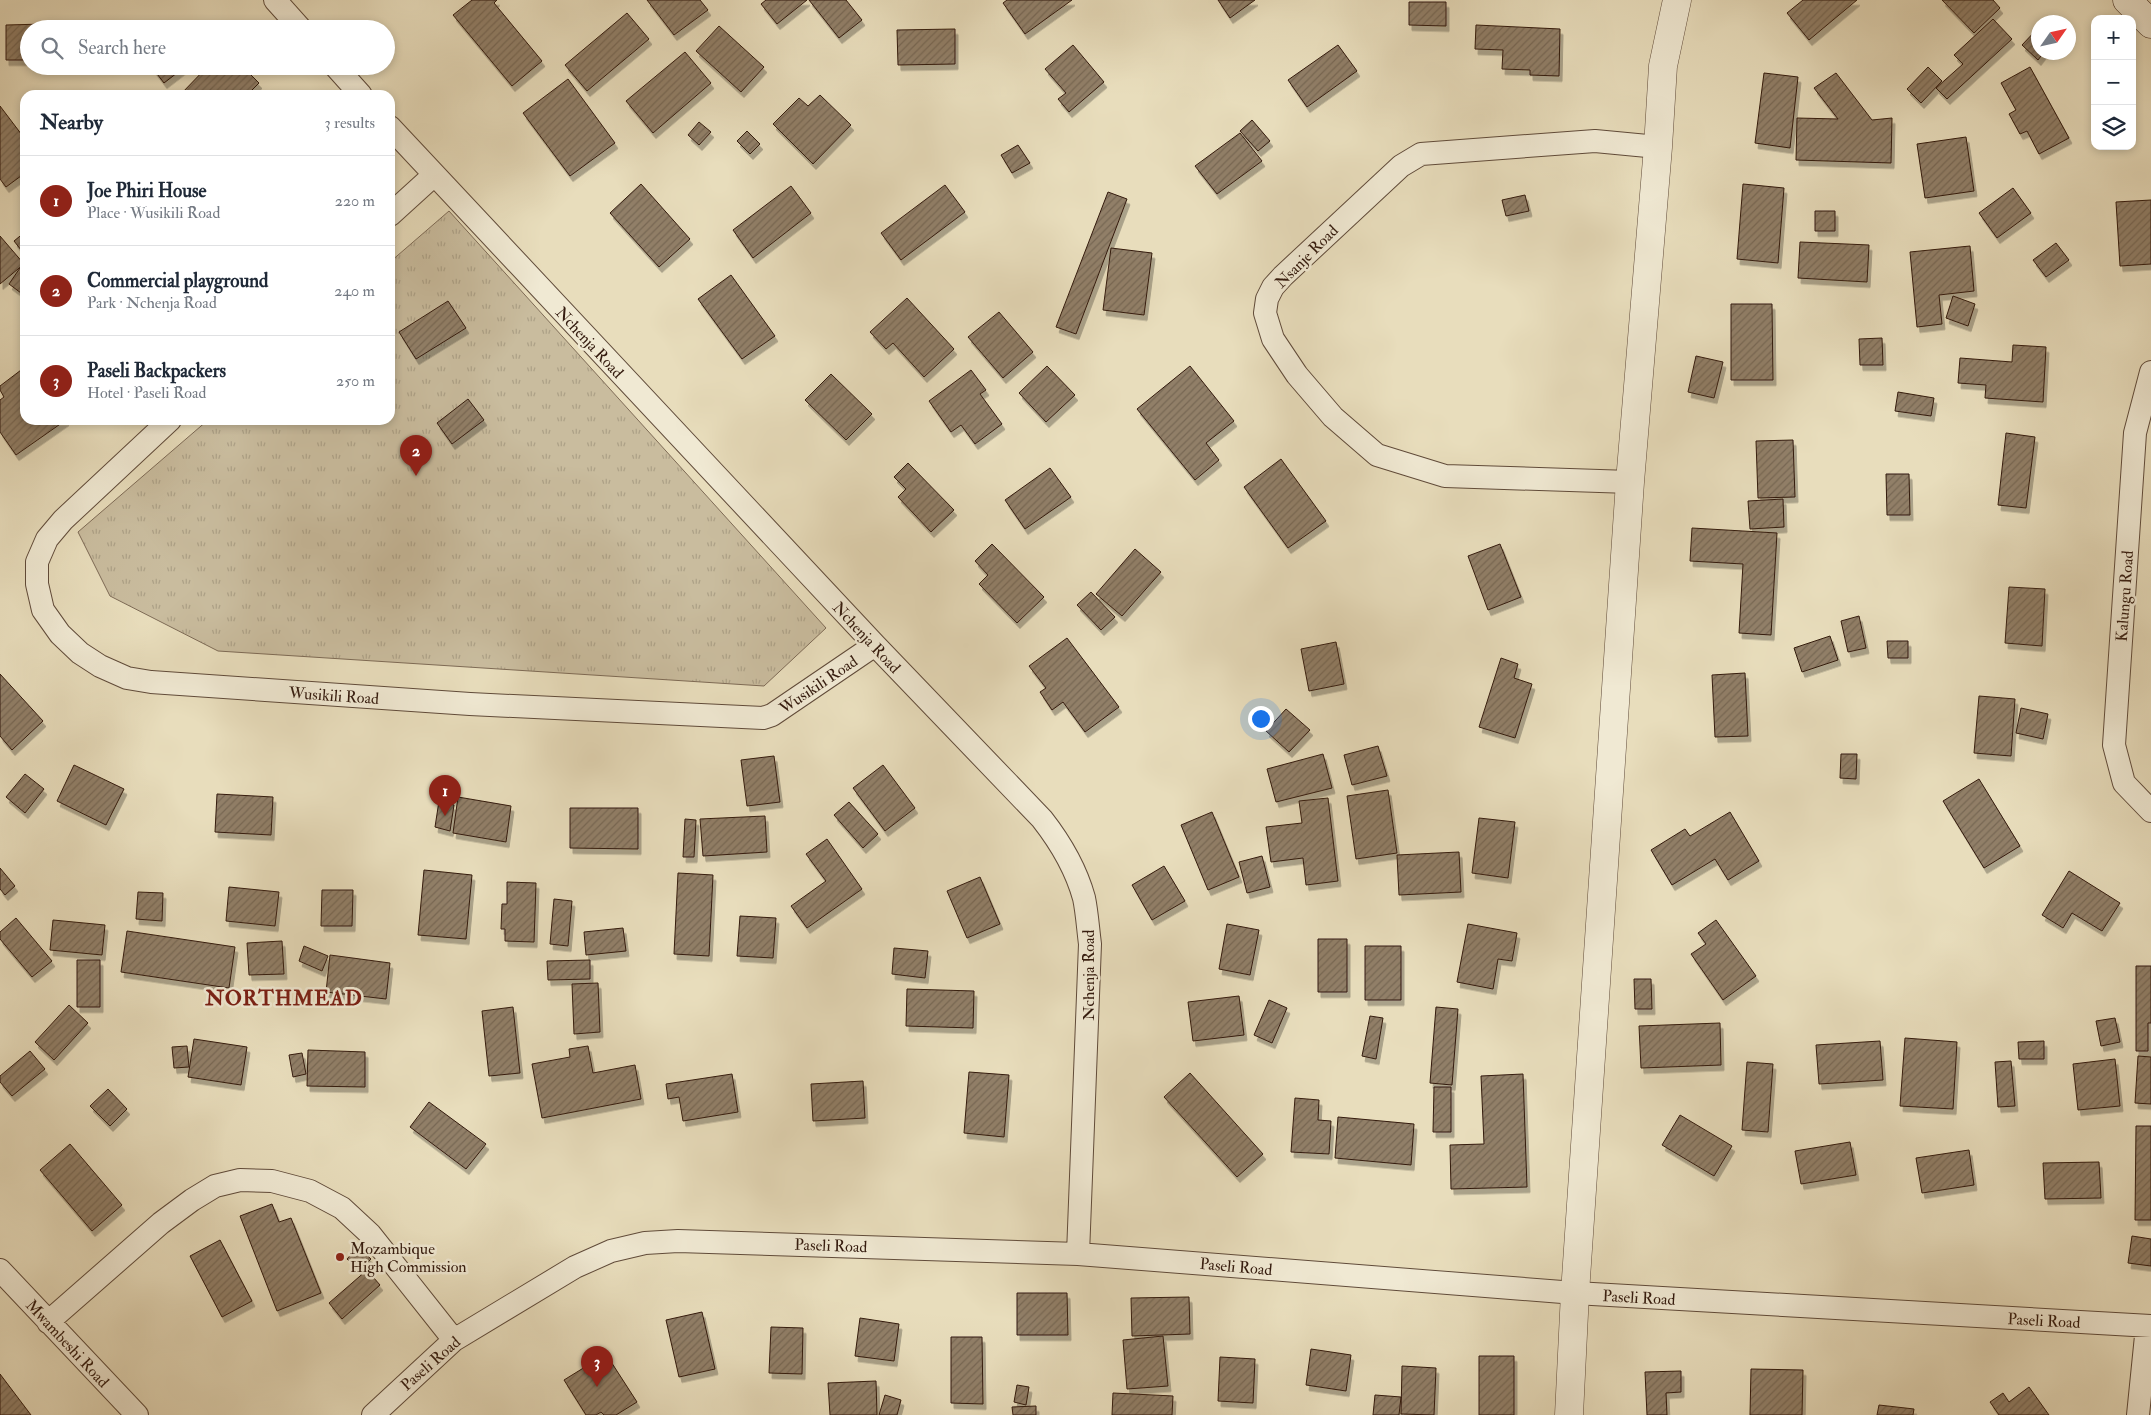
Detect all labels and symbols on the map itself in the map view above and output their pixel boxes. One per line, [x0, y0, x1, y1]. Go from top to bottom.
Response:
north arrow [2031, 15, 2076, 60]
street label: Nsanje Road [1271, 221, 1343, 293]
street label: Nchenja Road [551, 303, 628, 383]
pin: 2 [400, 435, 432, 476]
street label: Kalungu Road [2112, 550, 2138, 642]
street label: Nchenja Road [828, 598, 905, 678]
street label: Wusikili Road [775, 651, 862, 719]
street label: Wusikili Road [287, 683, 380, 709]
your location [1248, 706, 1274, 732]
pin: 1 [429, 775, 461, 816]
street label: Nchenja Road [1079, 929, 1099, 1020]
district label: NORTHMEAD [204, 985, 363, 1012]
street label: Paseli Road [794, 1235, 868, 1257]
place label: Mozambique High Commission [350, 1239, 467, 1277]
marker: Mozambique High Commission [334, 1251, 346, 1263]
street label: Paseli Road [1199, 1254, 1273, 1280]
street label: Paseli Road [1602, 1286, 1676, 1310]
street label: Mwambeshi Road [21, 1295, 113, 1392]
street label: Paseli Road [2007, 1309, 2081, 1333]
street label: Paseli Road [397, 1332, 465, 1395]
pin: 3 [581, 1346, 613, 1387]

